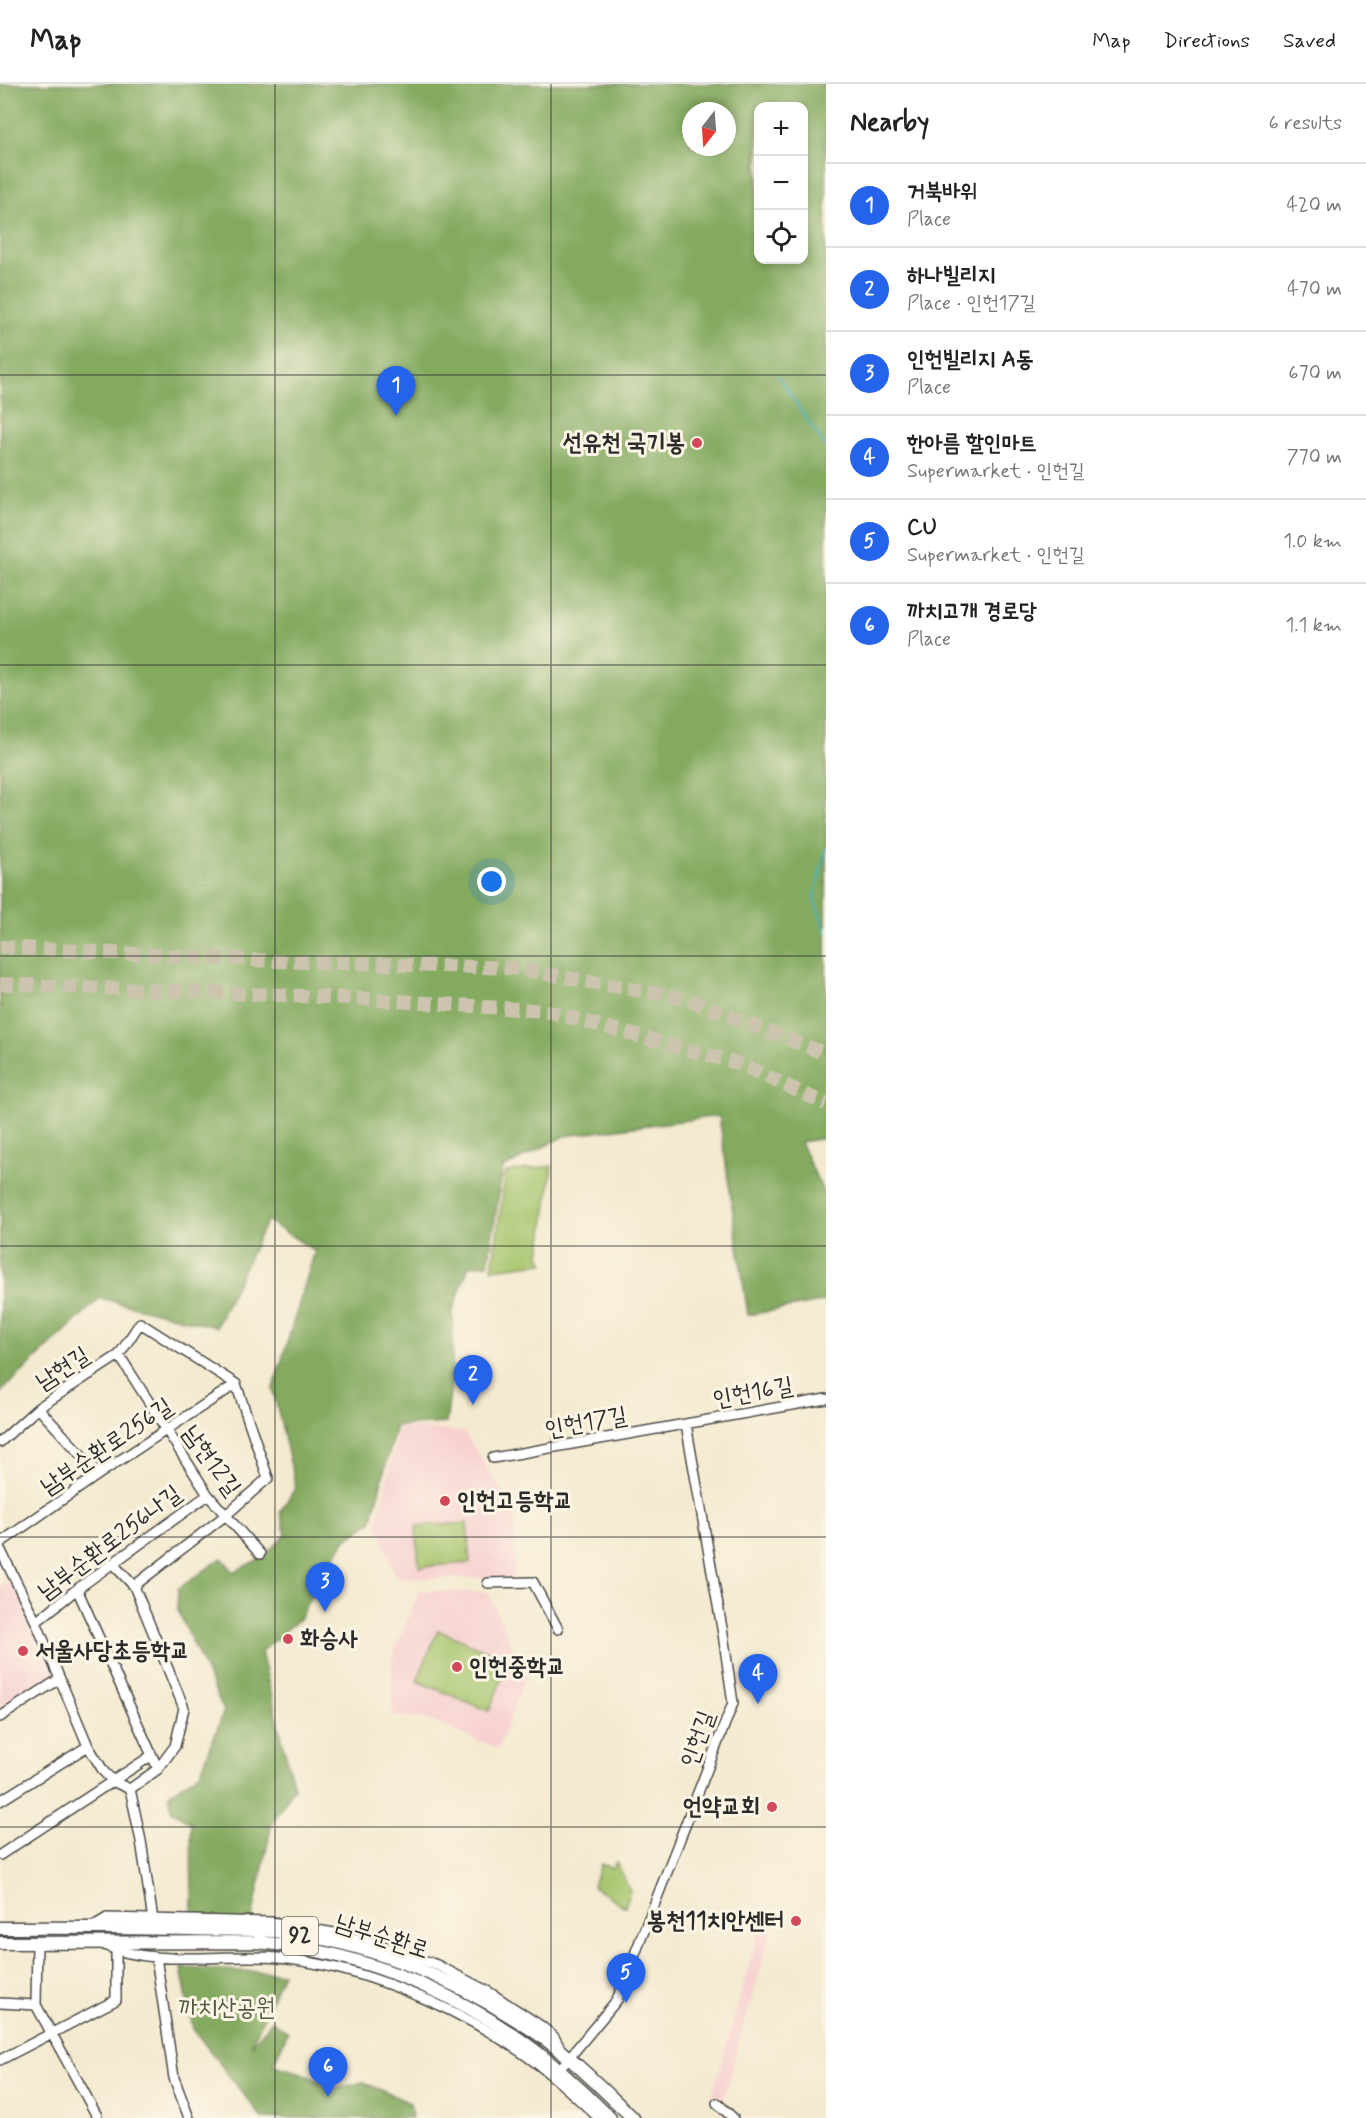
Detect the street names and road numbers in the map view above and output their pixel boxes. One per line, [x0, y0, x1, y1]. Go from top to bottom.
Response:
street label: 남현길 [30, 1340, 96, 1398]
street label: 인헌16길 [710, 1371, 796, 1415]
street label: 남부순환로256길 [35, 1391, 179, 1503]
street label: 인헌17길 [542, 1401, 630, 1445]
street label: 남현12길 [175, 1419, 247, 1503]
street label: 남부순환로256나길 [32, 1479, 188, 1607]
street label: 인헌길 [674, 1706, 722, 1772]
street label: 남부순환로 [331, 1907, 433, 1967]
road number: 92 [282, 1917, 318, 1955]

